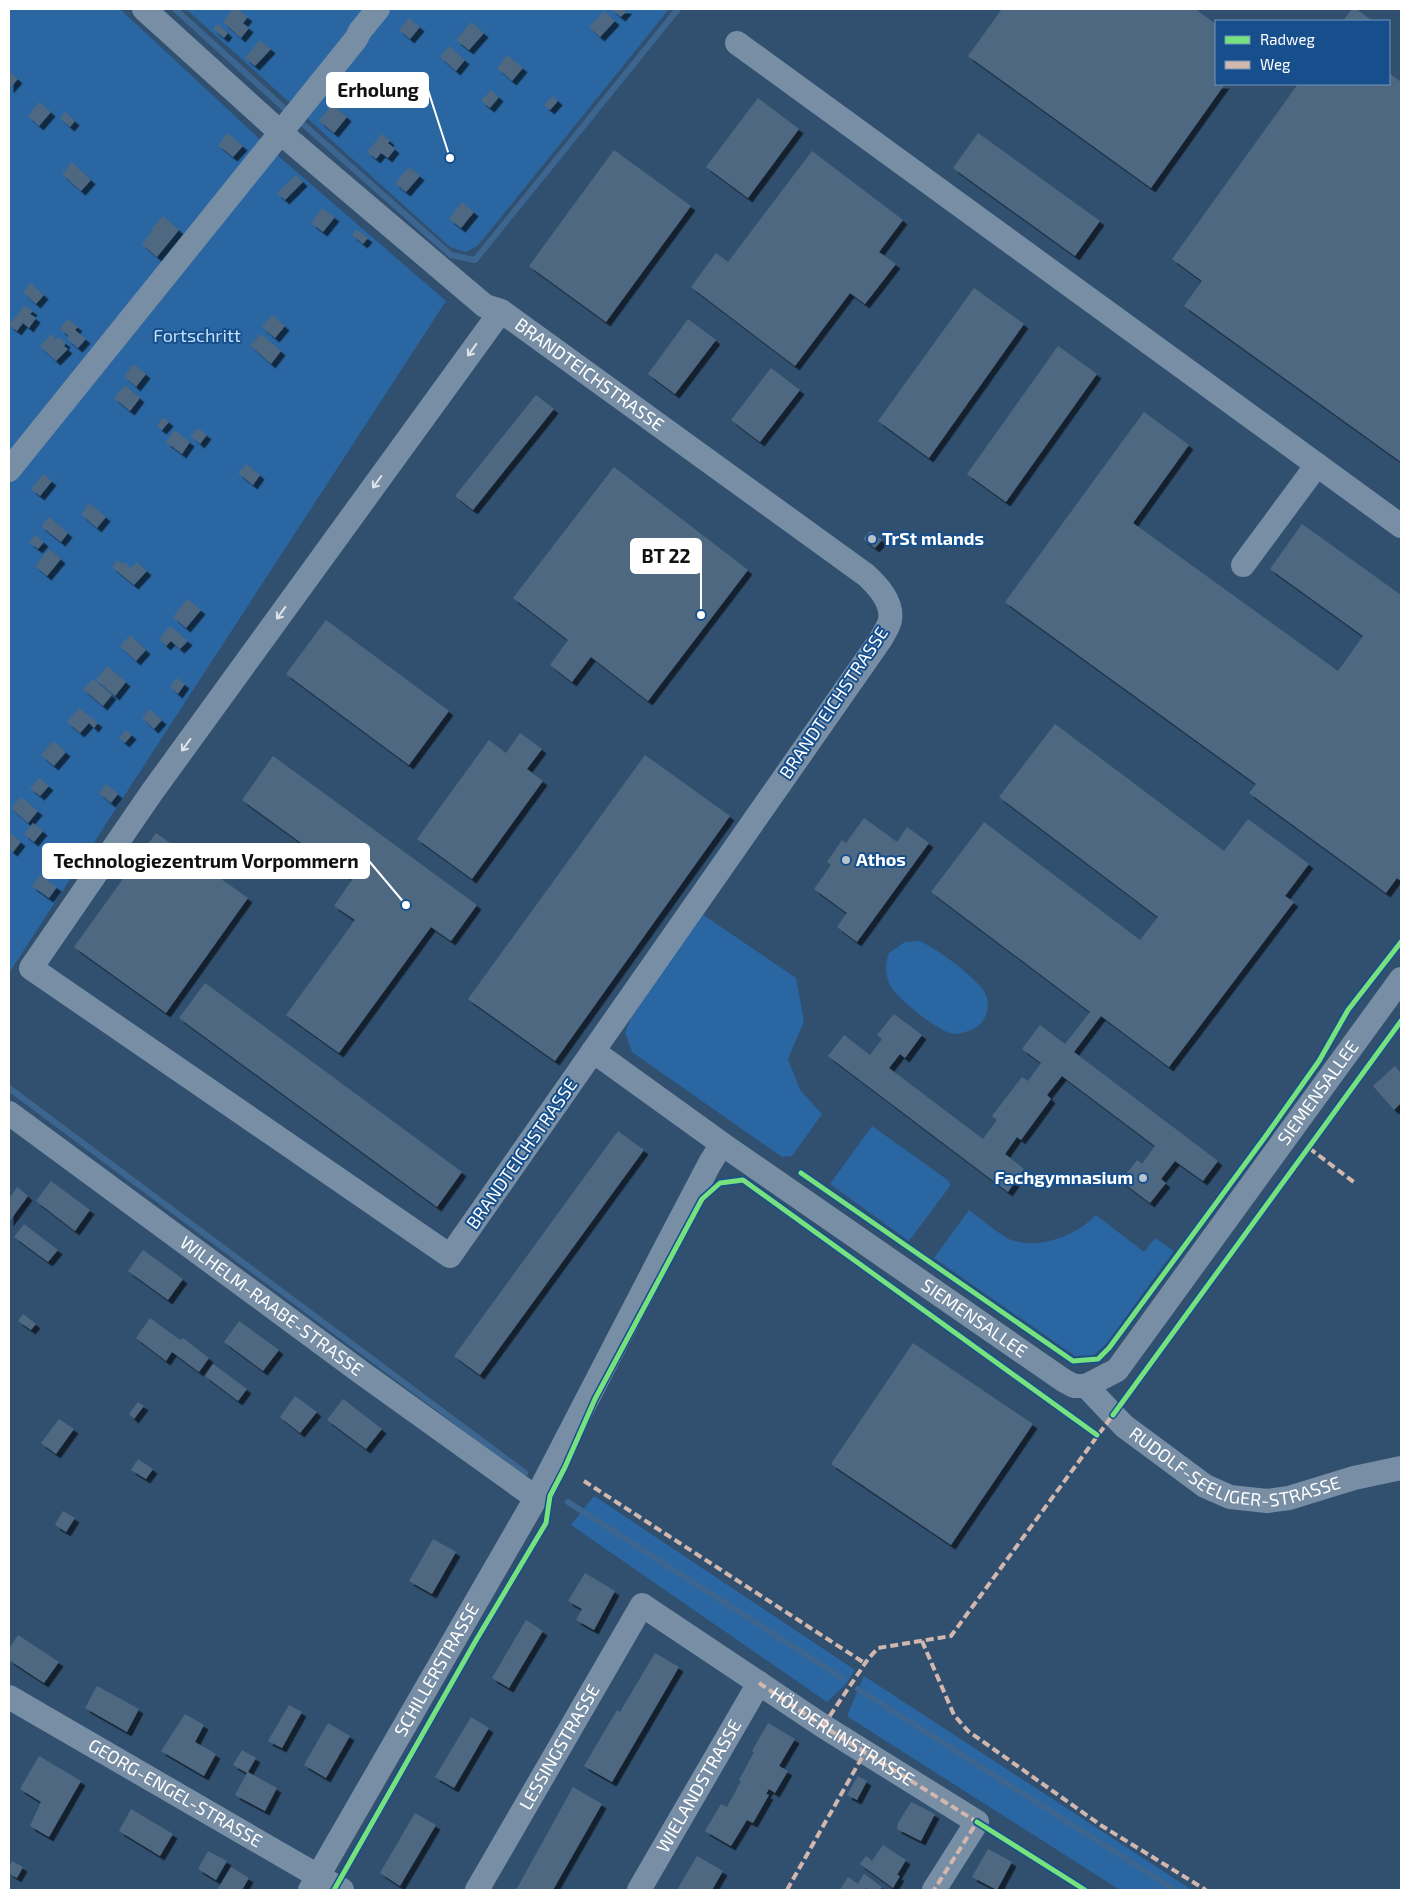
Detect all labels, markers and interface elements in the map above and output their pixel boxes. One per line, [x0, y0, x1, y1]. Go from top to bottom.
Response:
legend [1215, 20, 1390, 85]
text: Radweg [1260, 30, 1315, 48]
text: Weg [1260, 55, 1291, 73]
callout: Erholung [327, 73, 428, 107]
text: Erholung [337, 78, 419, 101]
street label: BRANDTEICHSTRASSE [511, 313, 669, 435]
park label: Fortschritt [153, 324, 241, 346]
one-way arrow [467, 343, 477, 357]
one-way arrow [372, 475, 382, 489]
place label: TrSt mlands [882, 527, 984, 549]
marker: TrSt mlands [866, 533, 878, 545]
callout: BT 22 [631, 539, 701, 573]
text: BT 22 [641, 544, 691, 567]
one-way arrow [276, 606, 287, 620]
street label: BRANDTEICHSTRASSE [774, 622, 892, 783]
one-way arrow [181, 738, 191, 752]
callout: Technologiezentrum Vorpommern [43, 844, 369, 878]
place label: Athos [856, 848, 906, 870]
text: Technologiezentrum Vorpommern [53, 849, 359, 872]
marker: Athos [840, 854, 852, 866]
street label: SIEMENSALLEE [1272, 1036, 1363, 1149]
street label: BRANDTEICHSTRASSE [461, 1074, 581, 1233]
place label: Fachgymnasium [994, 1166, 1133, 1188]
marker: Fachgymnasium [1137, 1172, 1149, 1184]
street label: WILHELM-RAABE-STRASSE [176, 1231, 368, 1380]
street label: SIEMENSALLEE [918, 1273, 1032, 1362]
street label: RUDOLF-SEELIGER-STRASSE [1125, 1422, 1343, 1511]
street label: SCHILLERSTRASSE [389, 1599, 483, 1740]
street label: LESSINGSTRASSE [514, 1680, 604, 1813]
street label: HÖLDERLINSTRASSE [767, 1682, 919, 1790]
street label: WIELANDSTRASSE [651, 1715, 746, 1856]
street label: GEORG-ENGEL-STRASSE [85, 1733, 267, 1851]

